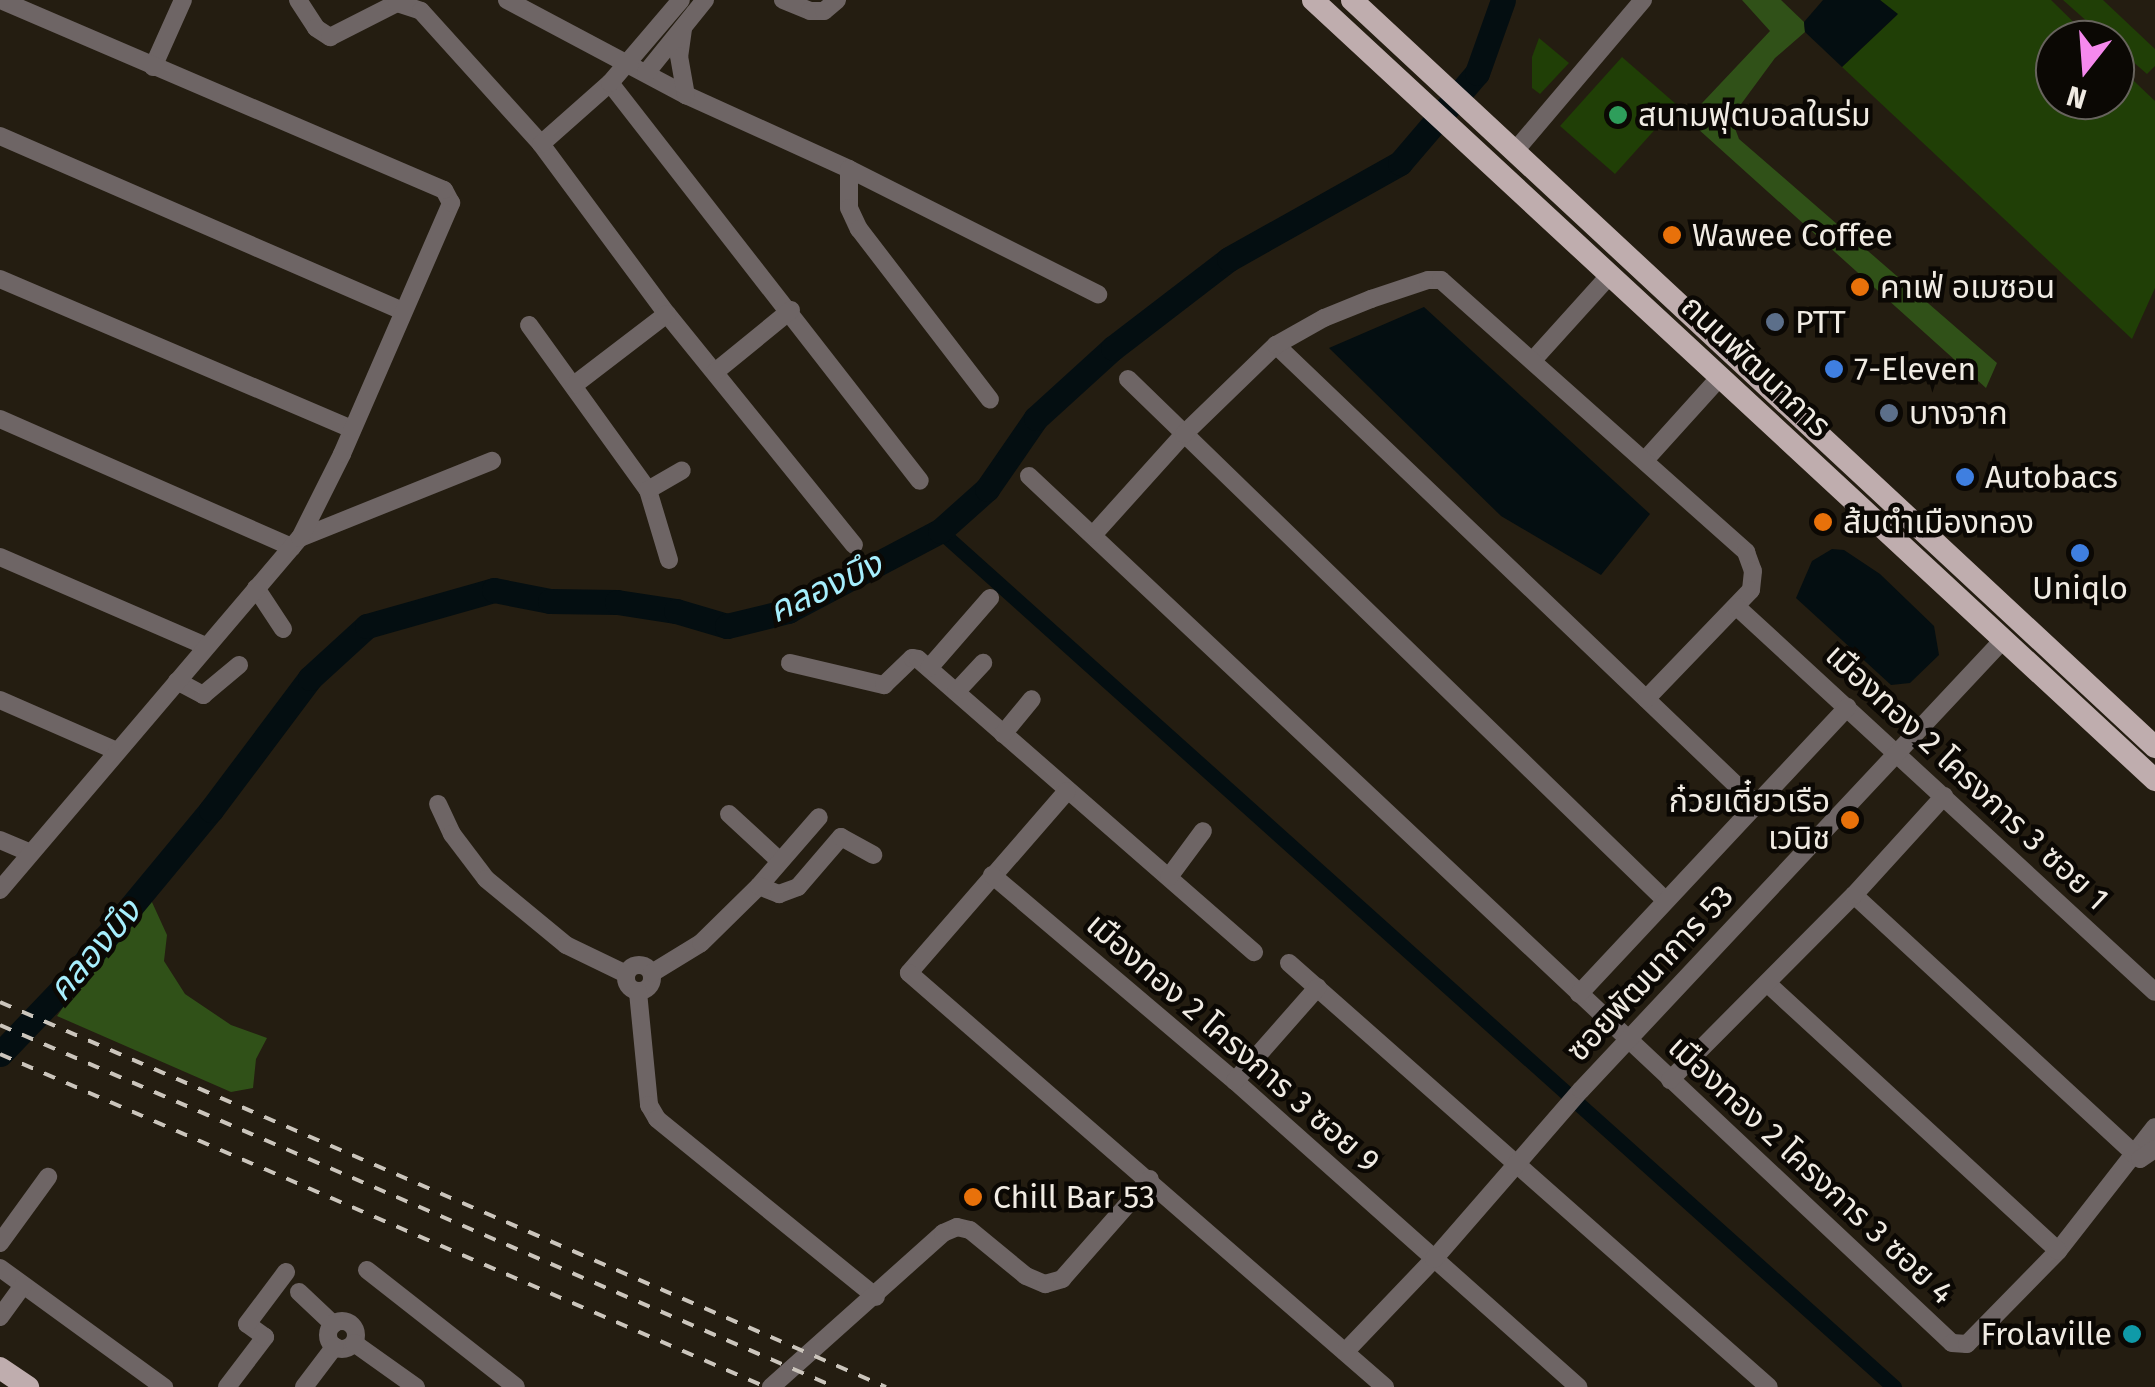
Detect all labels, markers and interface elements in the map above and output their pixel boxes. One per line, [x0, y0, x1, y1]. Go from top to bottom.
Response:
north arrow [2035, 20, 2135, 120]
text: N [2063, 79, 2090, 116]
place label: สนามฟุตบอลในร่ม [1638, 96, 1871, 134]
marker: สนามฟุตบอลในร่ม [1607, 104, 1629, 126]
place label: Wawee Coffee [1692, 216, 1893, 254]
marker: Wawee Coffee [1661, 224, 1683, 246]
place label: คาเฟ่ อเมซอน [1880, 268, 2055, 306]
marker: คาเฟ่ อเมซอน [1849, 276, 1871, 298]
street label: ถนนพัฒนาการ [1673, 287, 1839, 445]
place label: PTT [1795, 303, 1846, 341]
marker: PTT [1764, 311, 1786, 333]
place label: 7-Eleven [1854, 350, 1976, 388]
marker: 7-Eleven [1823, 358, 1845, 380]
place label: บางจาก [1909, 394, 2008, 432]
marker: บางจาก [1878, 402, 1900, 424]
place label: Autobacs [1985, 458, 2118, 496]
marker: Autobacs [1954, 466, 1976, 488]
place label: ส้มตำเมืองทอง [1843, 503, 2034, 541]
marker: ส้มตำเมืองทอง [1812, 511, 1834, 533]
marker: Uniqlo [2069, 542, 2091, 564]
water label: คลองบึง [762, 543, 888, 631]
place label: Uniqlo [2032, 569, 2128, 607]
street label: เมืองทอง 2 โครงการ 3 ซอย 1 [1818, 636, 2116, 918]
place label: ก๋วยเตี๋ยวเรือ เวนิช [1669, 783, 1830, 858]
marker: ก๋วยเตี๋ยวเรือ เวนิช [1839, 809, 1861, 831]
street label: ซอยพัฒนาการ 53 [1559, 877, 1741, 1069]
water label: คลองบึง [39, 891, 149, 1009]
street label: เมืองทอง 2 โครงการ 3 ซอย 9 [1079, 905, 1387, 1181]
street label: เมืองทอง 2 โครงการ 3 ซอย 4 [1660, 1028, 1962, 1312]
place label: Chill Bar 53 [993, 1178, 1155, 1216]
marker: Chill Bar 53 [962, 1186, 984, 1208]
place label: Frolaville [1980, 1315, 2112, 1353]
marker: Frolaville [2121, 1323, 2143, 1345]

